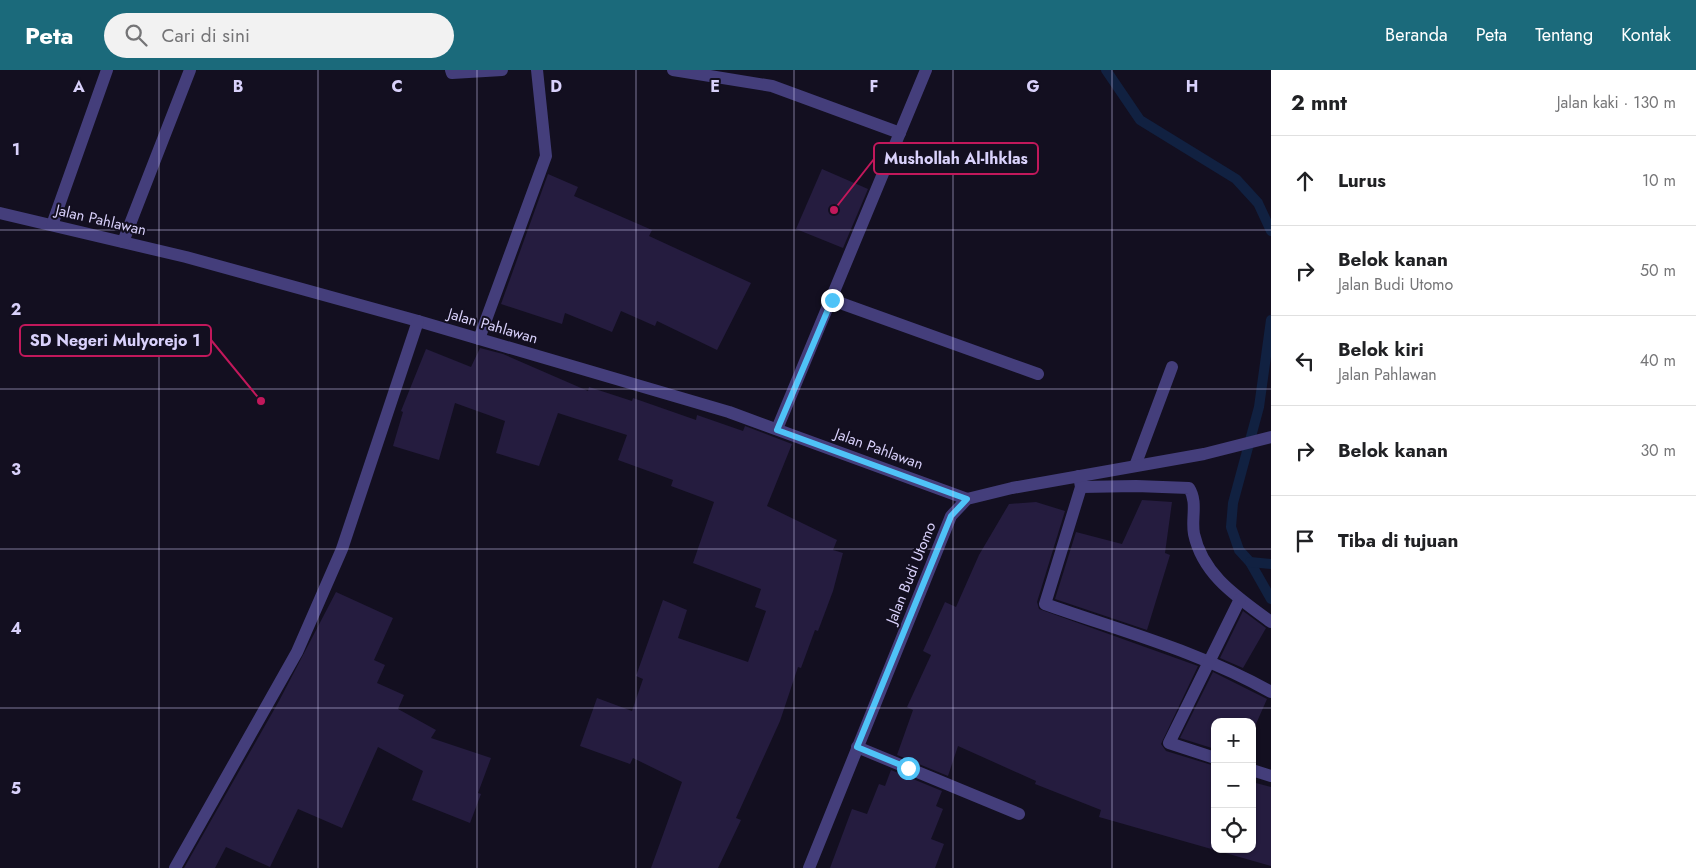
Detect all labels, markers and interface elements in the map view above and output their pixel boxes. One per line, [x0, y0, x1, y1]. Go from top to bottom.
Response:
search box [104, 13, 454, 58]
text: Peta [25, 18, 74, 53]
icon: search [122, 21, 150, 49]
text: Cari di sini [162, 22, 250, 49]
text: Beranda [1385, 22, 1448, 48]
text: Peta [1476, 22, 1507, 48]
text: Tentang [1535, 22, 1593, 48]
text: Kontak [1621, 22, 1671, 48]
text: A [72, 75, 85, 98]
text: B [233, 75, 243, 98]
text: C [391, 75, 403, 98]
text: D [550, 75, 562, 98]
text: E [710, 75, 720, 98]
text: F [870, 75, 878, 98]
text: G [1026, 75, 1040, 98]
text: H [1186, 75, 1198, 98]
text: 2 mnt [1291, 88, 1347, 118]
text: Jalan kaki · 130 m [1557, 91, 1676, 114]
text: 1 [12, 138, 20, 161]
callout: Mushollah Al-Ihklas [874, 143, 1038, 174]
text: Mushollah Al-Ihklas [884, 147, 1028, 170]
icon: ahead [1291, 167, 1319, 195]
text: Lurus [1338, 167, 1386, 194]
text: 10 m [1642, 169, 1676, 192]
street label: Jalan Pahlawan [51, 198, 149, 241]
text: Belok kanan [1338, 246, 1448, 273]
icon: right [1291, 257, 1319, 285]
text: 50 m [1640, 259, 1676, 282]
text: Jalan Budi Utomo [1338, 273, 1453, 296]
route end [821, 289, 844, 312]
text: 2 [11, 298, 21, 321]
street label: Jalan Pahlawan [444, 302, 541, 349]
callout: SD Negeri Mulyorejo 1 [20, 325, 211, 356]
text: SD Negeri Mulyorejo 1 [30, 329, 200, 352]
text: Belok kiri [1338, 336, 1424, 363]
icon: left [1291, 347, 1319, 375]
text: 40 m [1640, 349, 1676, 372]
text: Jalan Pahlawan [1338, 363, 1437, 386]
street label: Jalan Pahlawan [830, 422, 926, 475]
icon: right [1291, 437, 1319, 465]
text: Belok kanan [1338, 437, 1448, 464]
text: 30 m [1640, 439, 1676, 462]
text: 3 [11, 458, 21, 481]
street label: Jalan Budi Utomo [880, 519, 941, 629]
icon: arrive [1291, 527, 1319, 555]
text: Tiba di tujuan [1338, 527, 1458, 554]
text: 4 [10, 617, 22, 640]
map controls [1211, 718, 1256, 853]
button: + [1211, 718, 1256, 763]
route start [897, 757, 920, 780]
button: − [1211, 763, 1256, 808]
text: 5 [11, 777, 21, 800]
button: locate [1211, 808, 1256, 853]

